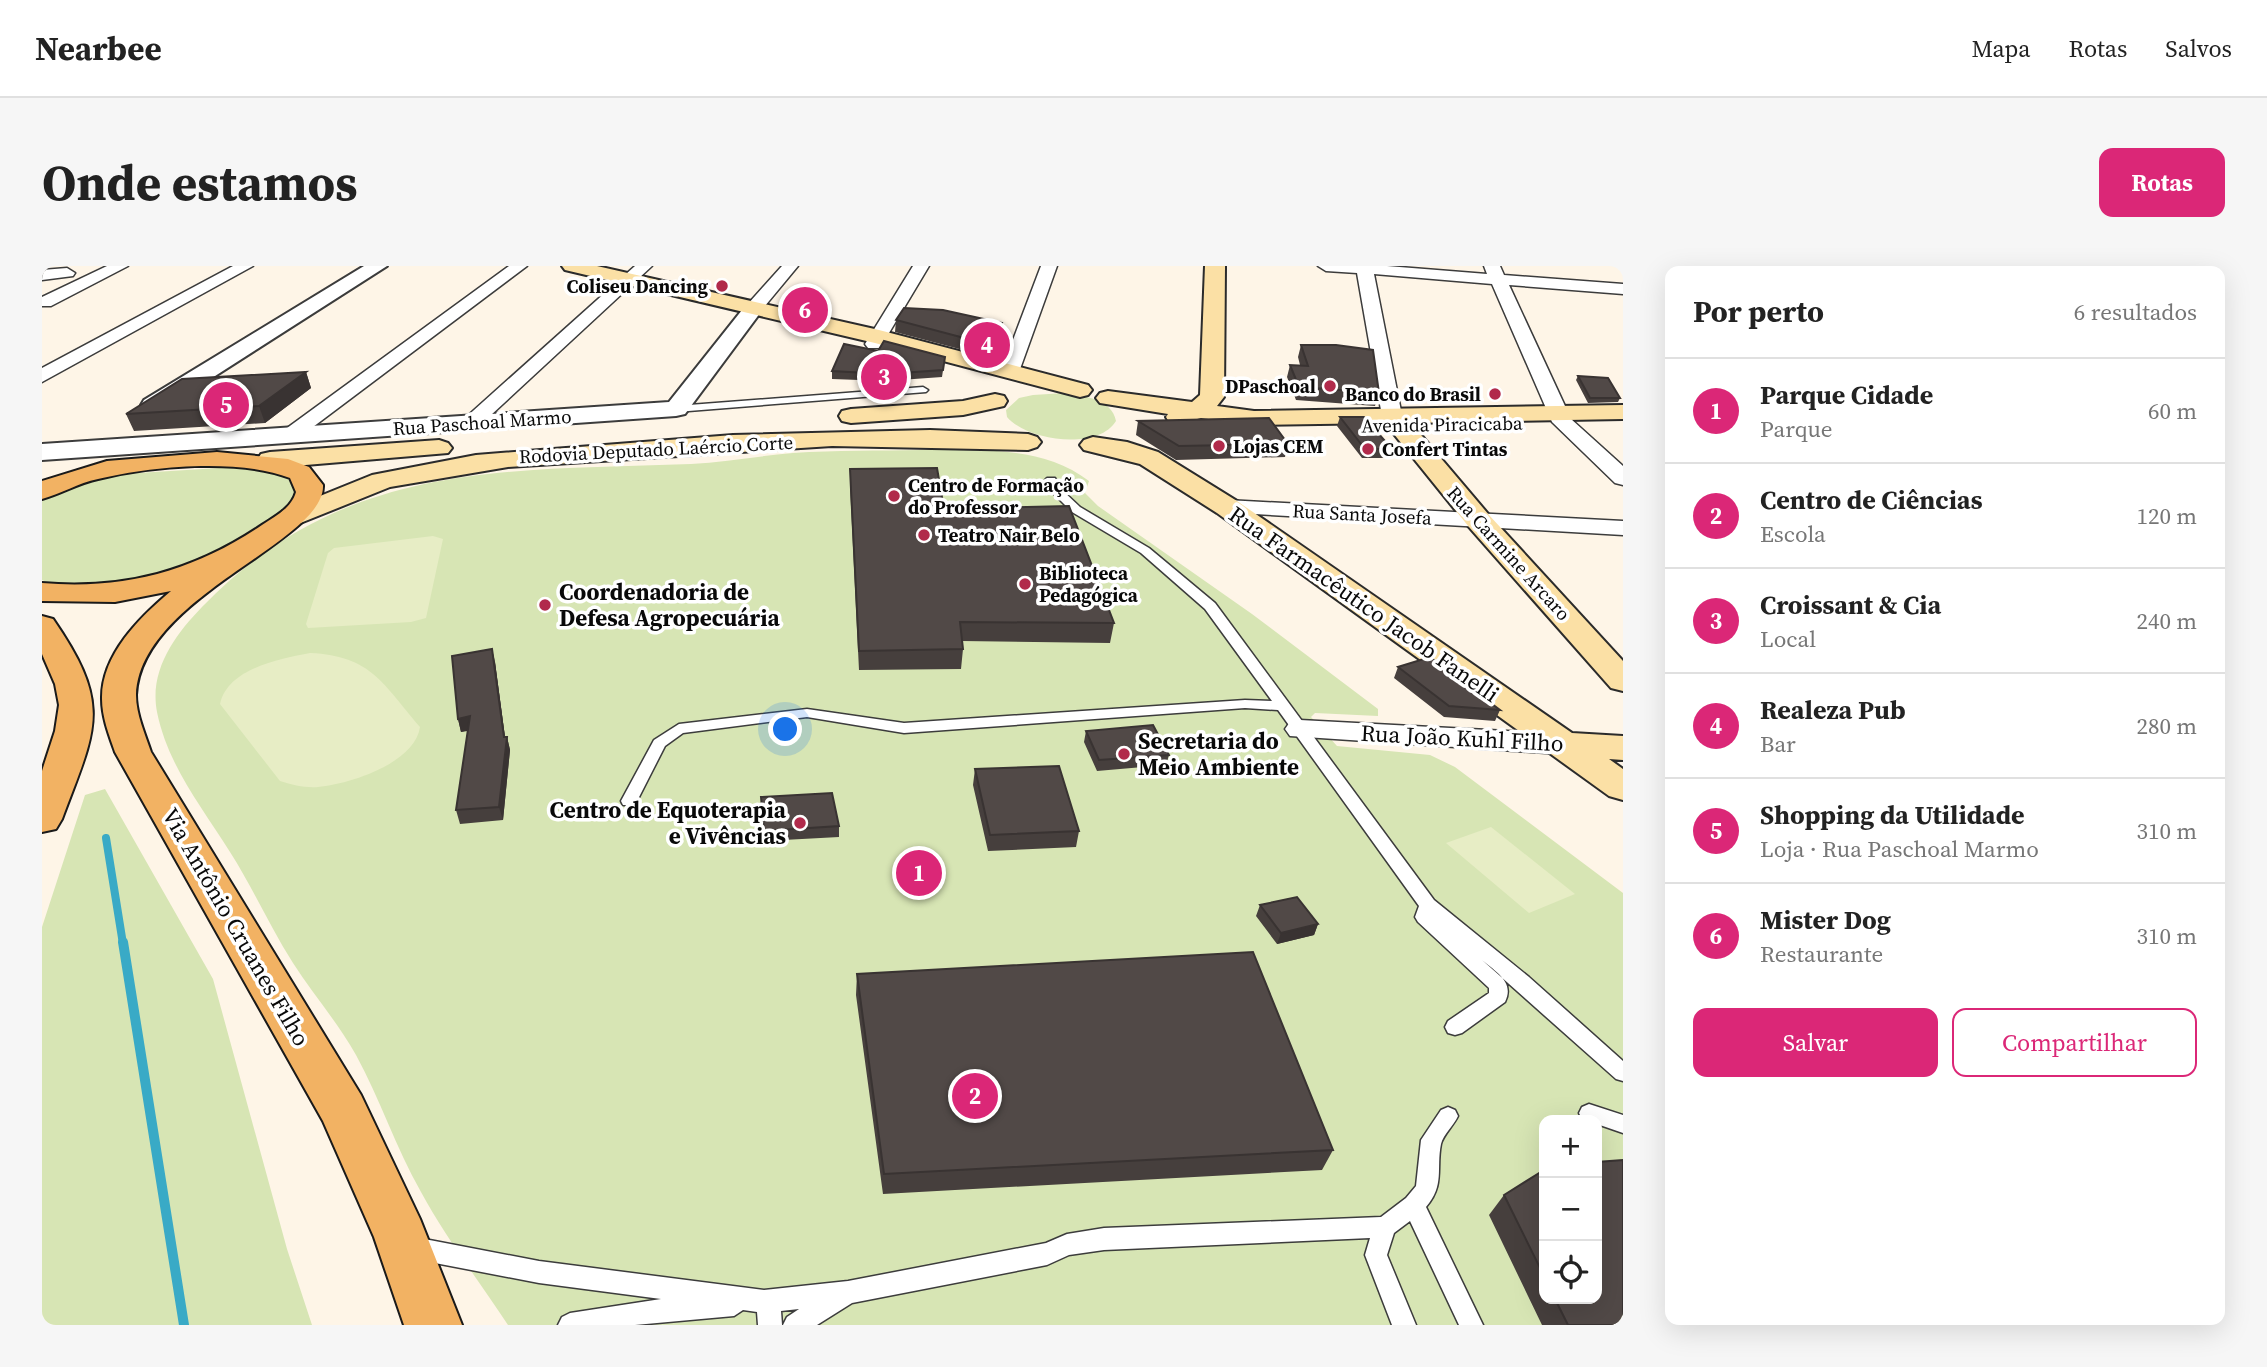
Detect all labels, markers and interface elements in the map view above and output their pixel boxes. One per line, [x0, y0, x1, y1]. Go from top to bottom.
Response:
text: Nearbee [35, 26, 162, 71]
text: Mapa [1971, 32, 2031, 65]
text: Rotas [2069, 32, 2127, 65]
text: Salvos [2165, 32, 2232, 65]
button: Rotas [2099, 148, 2225, 217]
text: Onde estamos [42, 149, 357, 216]
place label: Coliseu Dancing [567, 273, 709, 299]
marker: Coliseu Dancing [714, 278, 730, 294]
pin: 6 [782, 284, 828, 336]
text: Por perto [1693, 291, 1824, 332]
text: 6 resultados [2074, 296, 2197, 328]
pin: 4 [964, 319, 1010, 371]
pin: 3 [861, 351, 907, 403]
place label: DPaschoal [1225, 373, 1316, 399]
text: Parque Cidade [1760, 377, 1933, 413]
marker: DPaschoal [1322, 378, 1338, 394]
pin: 5 [203, 379, 249, 431]
place label: Banco do Brasil [1345, 381, 1481, 407]
marker: Banco do Brasil [1487, 386, 1503, 402]
text: 1 [1710, 395, 1722, 427]
text: 60 m [2148, 395, 2197, 427]
street label: Rua Paschoal Marmo [392, 403, 572, 441]
street label: Avenida Piracicaba [1361, 410, 1523, 438]
text: Parque [1760, 413, 1832, 445]
street label: Rodovia Deputado Laércio Corte [518, 429, 794, 469]
place label: Lojas CEM [1233, 433, 1323, 459]
place label: Confert Tintas [1382, 436, 1508, 462]
marker: Lojas CEM [1211, 438, 1227, 454]
marker: Confert Tintas [1360, 441, 1376, 457]
place label: Centro de Formação do Professor [908, 472, 1084, 520]
street label: Rua Carmine Arcaro [1441, 480, 1577, 626]
text: Centro de Ciências [1760, 482, 1983, 518]
marker: Centro de Formação do Professor [886, 488, 902, 504]
street label: Rua Santa Josefa [1292, 497, 1433, 531]
street label: Rua Farmacêutico Jacob Fanelli [1222, 498, 1506, 710]
text: 2 [1710, 500, 1722, 532]
text: 120 m [2136, 500, 2197, 532]
text: Escola [1760, 518, 1826, 550]
place label: Teatro Nair Belo [938, 522, 1080, 548]
marker: Teatro Nair Belo [916, 527, 932, 543]
place label: Biblioteca Pedagógica [1039, 560, 1139, 608]
place label: Coordenadoria de Defesa Agropecuária [559, 576, 780, 634]
marker: Biblioteca Pedagógica [1017, 576, 1033, 592]
text: Croissant & Cia [1760, 587, 1941, 623]
marker: Coordenadoria de Defesa Agropecuária [537, 597, 553, 613]
text: 3 [1710, 605, 1722, 637]
text: 240 m [2136, 605, 2197, 637]
text: Local [1760, 623, 1816, 655]
text: Realeza Pub [1760, 692, 1906, 728]
text: 4 [1710, 710, 1722, 742]
text: 280 m [2136, 710, 2197, 742]
your location [768, 712, 802, 746]
street label: Rua João Kuhl Filho [1360, 717, 1564, 759]
place label: Secretaria do Meio Ambiente [1138, 725, 1299, 783]
text: Bar [1760, 728, 1796, 760]
marker: Secretaria do Meio Ambiente [1116, 746, 1132, 762]
place label: Centro de Equoterapia e Vivências [549, 794, 787, 852]
text: Shopping da Utilidade [1760, 797, 2025, 833]
street label: Via Antônio Cruanes Filho [155, 802, 317, 1052]
marker: Centro de Equoterapia e Vivências [792, 815, 808, 831]
text: 5 [1710, 815, 1722, 847]
text: 310 m [2136, 815, 2197, 847]
text: Loja · Rua Paschoal Marmo [1760, 833, 2039, 865]
pin: 1 [896, 847, 942, 899]
text: Mister Dog [1760, 902, 1891, 938]
text: 6 [1710, 920, 1722, 952]
text: 310 m [2136, 920, 2197, 952]
text: Restaurante [1760, 938, 1883, 970]
button: Salvar [1693, 1008, 1938, 1077]
button: Compartilhar [1952, 1008, 2197, 1077]
pin: 2 [952, 1070, 998, 1122]
map controls [1539, 1115, 1602, 1304]
button: + [1539, 1115, 1602, 1178]
button: − [1539, 1178, 1602, 1241]
button: locate [1539, 1241, 1602, 1304]

